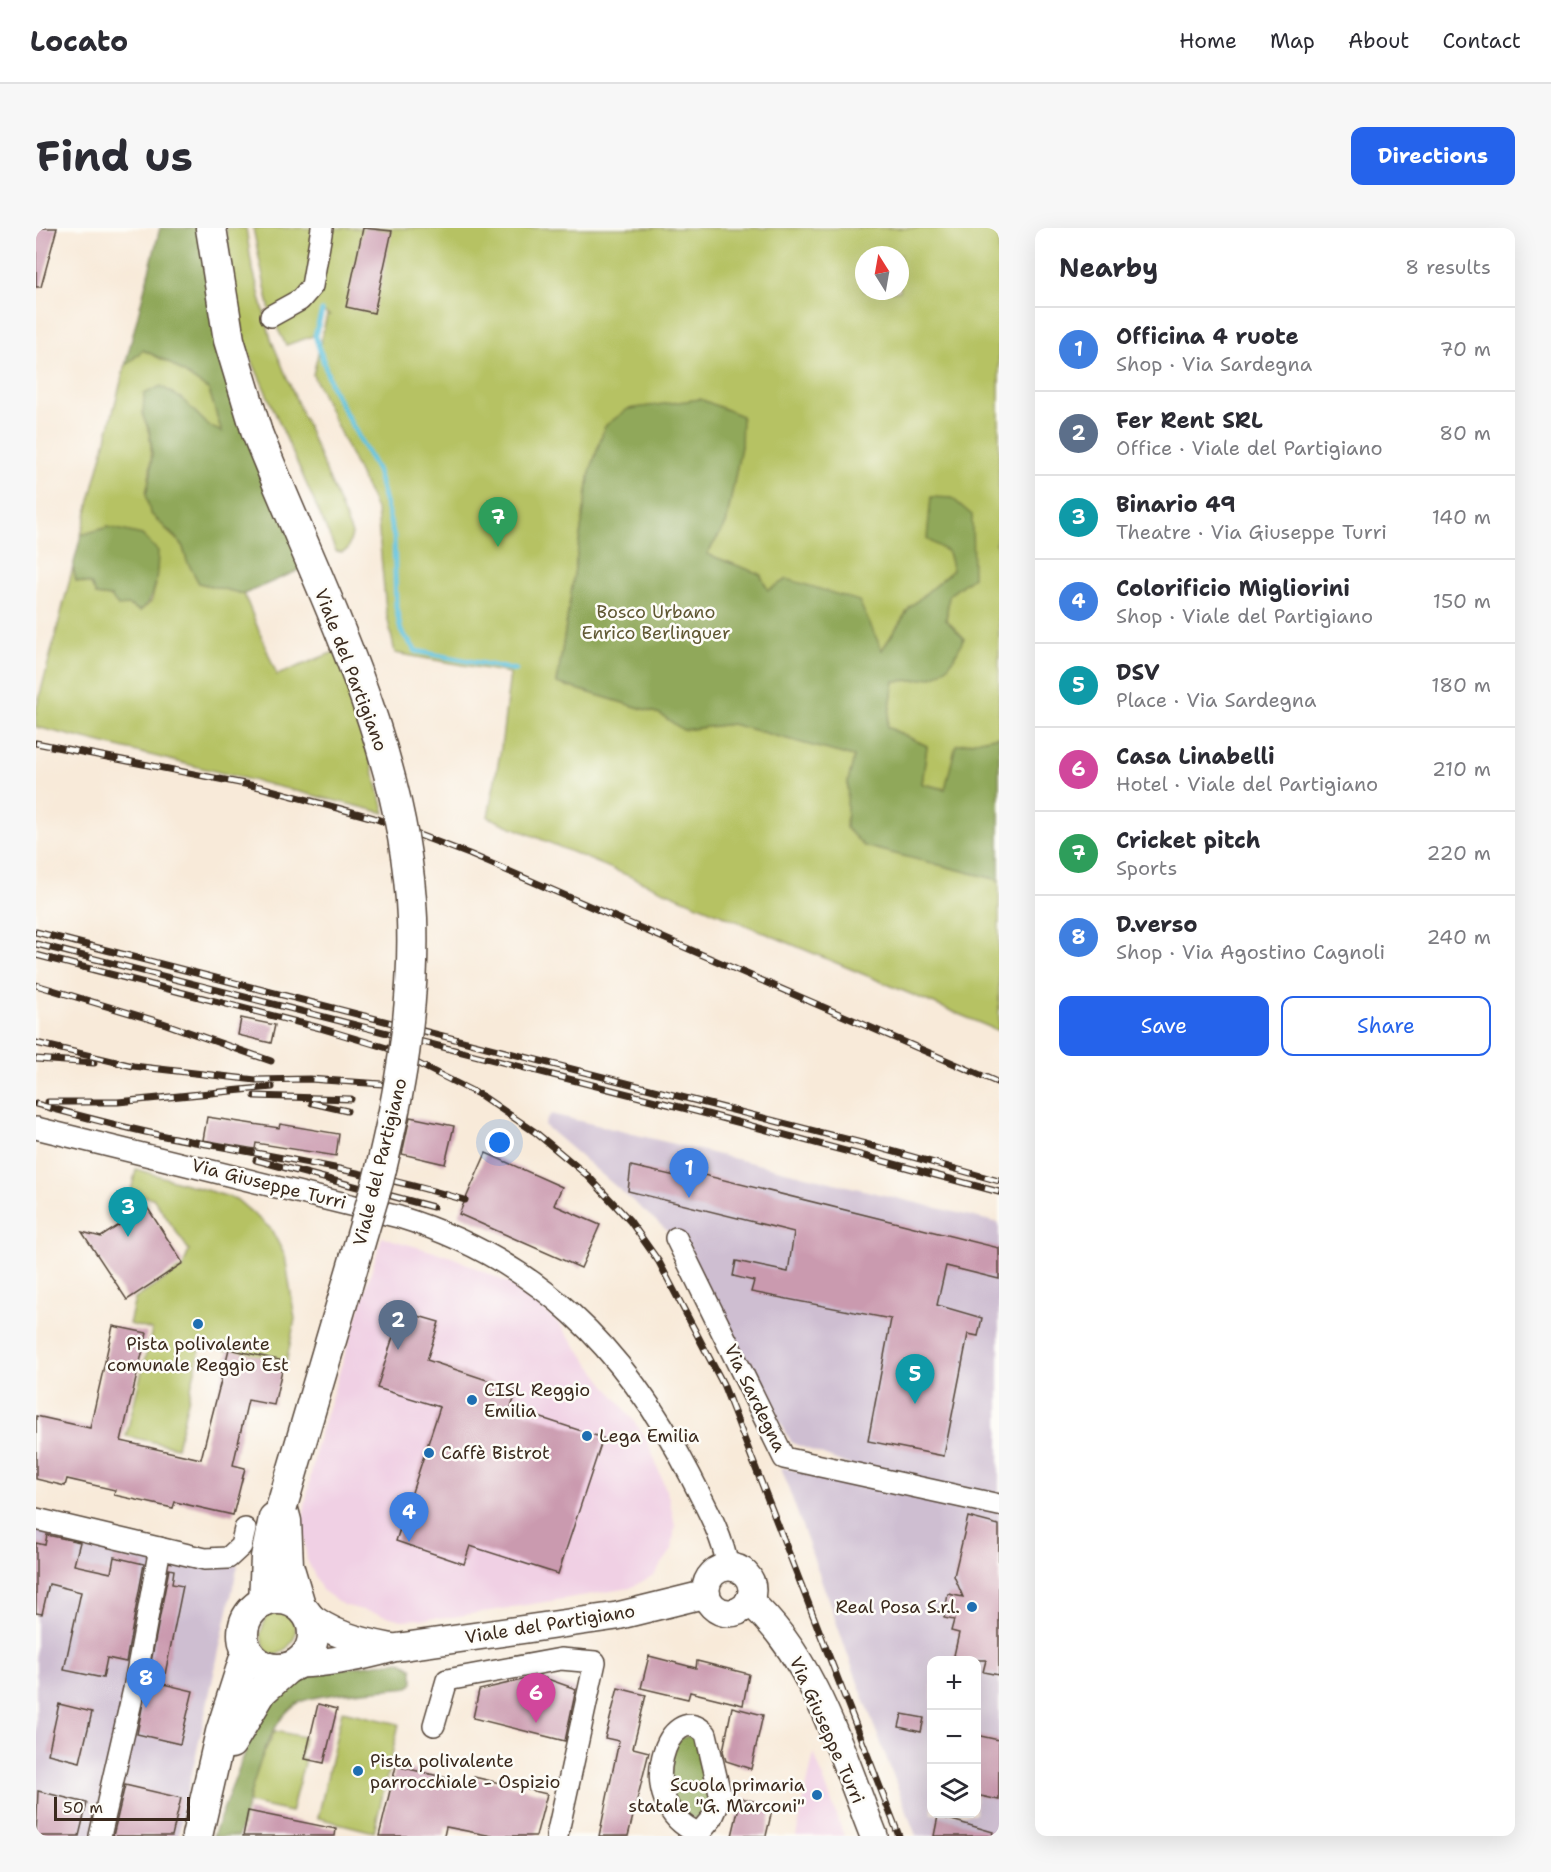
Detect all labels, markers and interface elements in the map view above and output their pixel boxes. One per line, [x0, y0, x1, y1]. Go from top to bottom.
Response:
text: Locato [30, 22, 128, 60]
text: Home [1179, 27, 1237, 55]
text: Map [1270, 27, 1315, 55]
text: About [1348, 27, 1409, 55]
text: Contact [1442, 27, 1521, 55]
button: Directions [1351, 127, 1515, 185]
text: Find us [36, 128, 193, 184]
north arrow [855, 246, 909, 300]
text: Nearby [1059, 250, 1158, 285]
text: 8 results [1405, 254, 1491, 280]
text: Officina 4 ruote [1116, 322, 1299, 351]
text: 1 [1074, 336, 1083, 362]
text: 70 m [1439, 336, 1491, 362]
text: Shop · Via Sardegna [1116, 351, 1312, 377]
text: Fer Rent SRL [1116, 406, 1263, 435]
text: 2 [1072, 420, 1086, 446]
text: 80 m [1439, 420, 1491, 446]
text: Office · Viale del Partigiano [1116, 435, 1383, 461]
text: Binario 49 [1116, 490, 1236, 519]
pin: 7 [478, 498, 518, 547]
text: 3 [1072, 504, 1086, 530]
text: 140 m [1432, 504, 1491, 530]
text: Theatre · Via Giuseppe Turri [1116, 519, 1387, 545]
text: Colorificio Migliorini [1116, 574, 1350, 603]
street label: Viale del Partigiano [309, 585, 393, 755]
text: 4 [1072, 588, 1086, 614]
text: 150 m [1433, 588, 1491, 614]
park label: Bosco Urbano Enrico Berlinguer [582, 600, 730, 645]
text: Shop · Viale del Partigiano [1116, 603, 1373, 629]
text: DSV [1116, 658, 1160, 687]
text: 5 [1072, 672, 1085, 698]
text: 180 m [1431, 672, 1491, 698]
text: Place · Via Sardegna [1116, 687, 1316, 713]
text: Casa Linabelli [1116, 742, 1275, 771]
text: 6 [1072, 756, 1086, 782]
text: 210 m [1432, 756, 1491, 782]
text: Hotel · Viale del Partigiano [1116, 771, 1378, 797]
text: Cricket pitch [1116, 826, 1260, 855]
text: 7 [1072, 840, 1086, 866]
text: 220 m [1427, 840, 1491, 866]
text: Sports [1116, 855, 1177, 881]
text: D.verso [1116, 910, 1198, 939]
text: 8 [1072, 924, 1086, 950]
text: 240 m [1426, 924, 1491, 950]
text: Shop · Via Agostino Cagnoli [1116, 939, 1385, 965]
button: Save [1059, 996, 1269, 1056]
button: Share [1281, 996, 1491, 1056]
street label: Viale del Partigiano [348, 1076, 412, 1248]
your location [485, 1128, 514, 1157]
pin: 1 [670, 1148, 708, 1198]
street label: Via Giuseppe Turri [189, 1153, 349, 1215]
pin: 3 [108, 1188, 148, 1237]
pin: 2 [378, 1300, 418, 1350]
marker: Pista polivalente comunale Reggio Est [191, 1317, 205, 1331]
place label: Pista polivalente comunale Reggio Est [107, 1332, 289, 1377]
street label: Via Sardegna [719, 1340, 791, 1456]
pin: 5 [896, 1354, 934, 1404]
place label: CISL Reggio Emilia [484, 1378, 590, 1423]
marker: CISL Reggio Emilia [465, 1393, 479, 1407]
place label: Lega Emilia [599, 1424, 699, 1448]
marker: Lega Emilia [580, 1429, 594, 1443]
place label: Caffè Bistrot [441, 1441, 550, 1465]
marker: Caffè Bistrot [422, 1446, 436, 1460]
pin: 4 [390, 1492, 428, 1542]
place label: Real Posa S.r.l. [835, 1595, 960, 1619]
street label: Viale del Partigiano [463, 1599, 637, 1649]
marker: Real Posa S.r.l. [965, 1600, 979, 1614]
street label: Via Giuseppe Turri [784, 1653, 870, 1807]
map controls [927, 1656, 981, 1818]
button: + [927, 1656, 981, 1710]
pin: 8 [126, 1658, 166, 1708]
pin: 6 [516, 1674, 556, 1723]
button: − [927, 1710, 981, 1764]
place label: Pista polivalente parrocchiale - Ospizio [370, 1749, 560, 1794]
marker: Pista polivalente parrocchiale - Ospizio [351, 1764, 365, 1778]
button: layers [927, 1764, 981, 1818]
place label: Scuola primaria statale "G. Marconi" [628, 1773, 805, 1818]
marker: Scuola primaria statale "G. Marconi" [810, 1788, 824, 1802]
scale bar [54, 1794, 190, 1822]
text: 50 m [63, 1797, 103, 1818]

